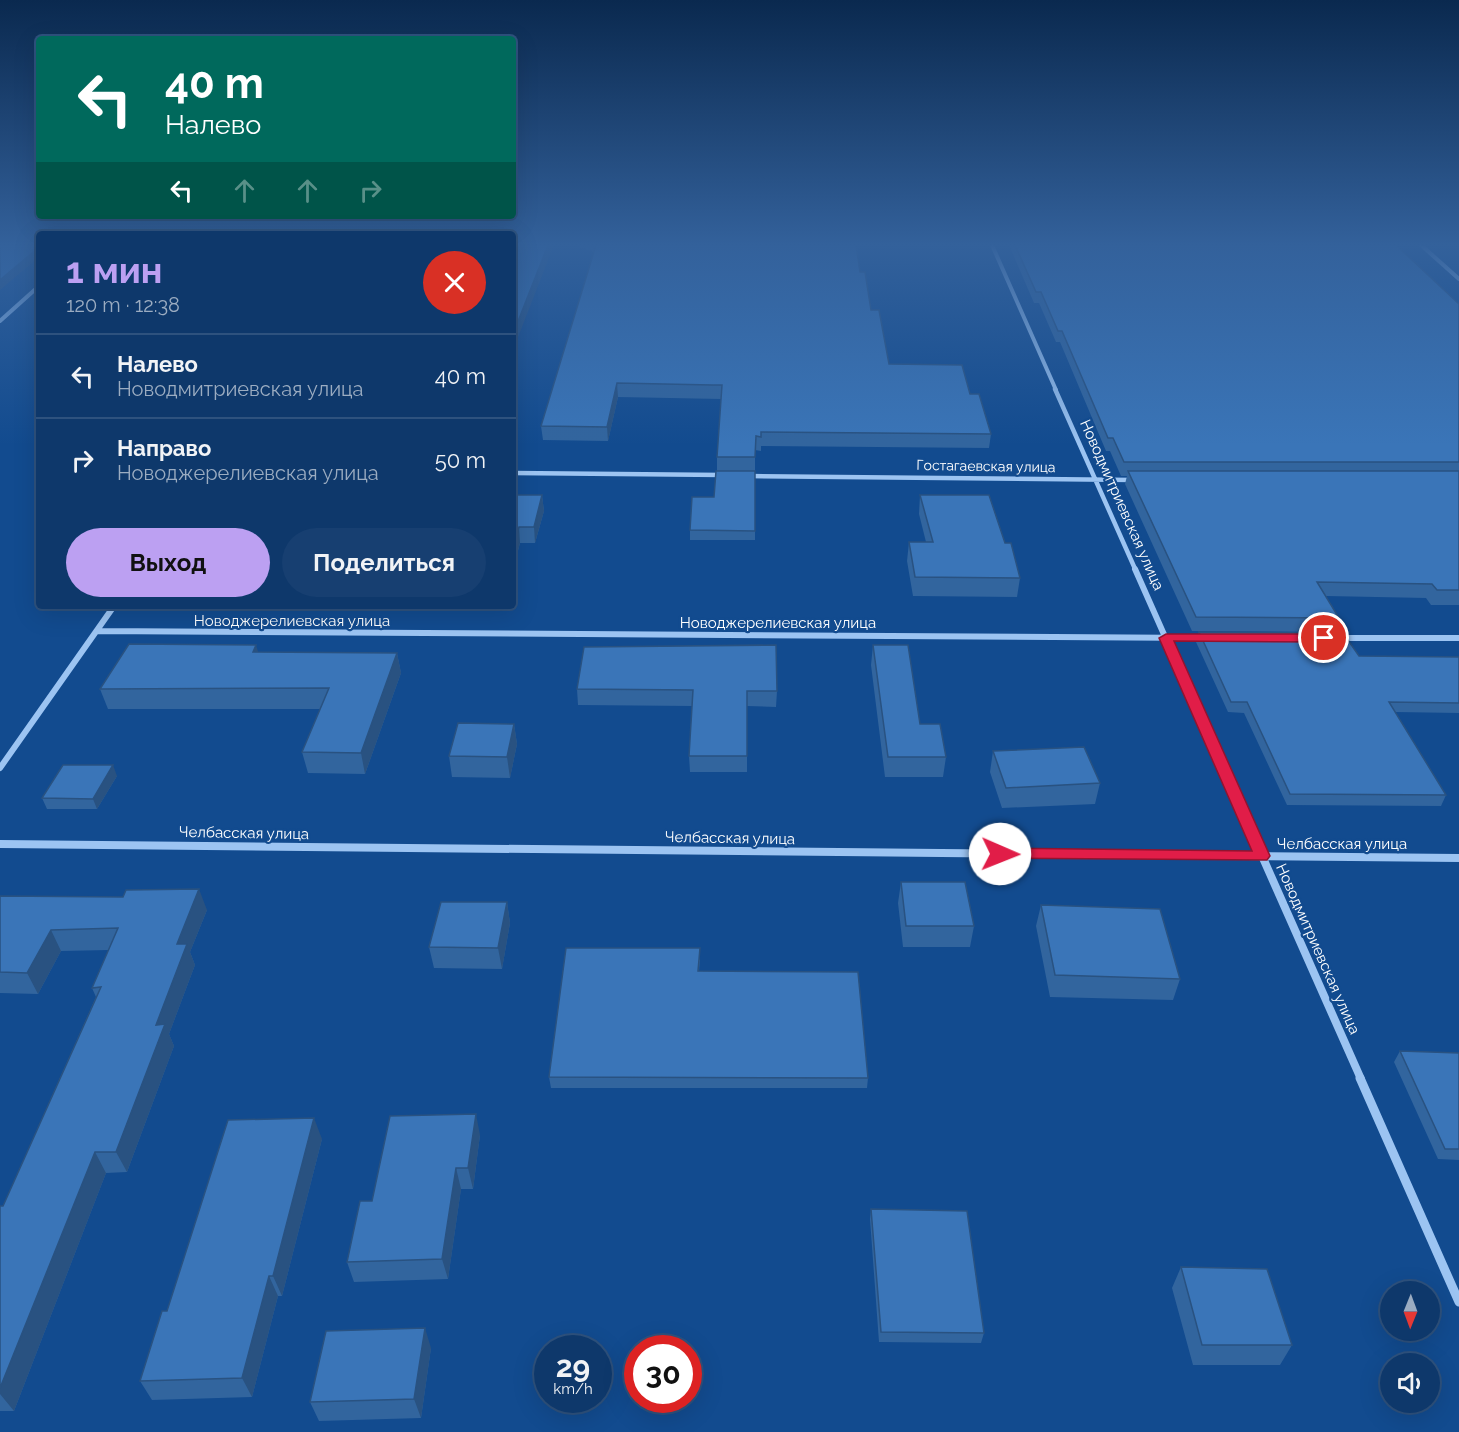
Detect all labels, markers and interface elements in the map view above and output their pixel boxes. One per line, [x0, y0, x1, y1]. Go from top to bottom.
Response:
text: 40 m [165, 59, 264, 108]
icon: left [66, 60, 144, 138]
text: Налево [165, 109, 261, 140]
icon: left [165, 174, 198, 207]
icon: ahead [228, 174, 261, 207]
icon: ahead [291, 174, 324, 207]
icon: right [354, 174, 387, 207]
text: 1 мин [66, 249, 162, 291]
button: close [423, 251, 486, 314]
text: 120 m · 12:38 [66, 293, 180, 317]
text: Налево [117, 351, 198, 377]
icon: left [66, 360, 99, 393]
text: 40 m [435, 363, 486, 389]
text: Новодмитриевская улица [117, 377, 364, 401]
street label: Новодмитриевская улица [1076, 417, 1168, 593]
text: Направо [117, 435, 211, 461]
icon: right [66, 444, 99, 477]
text: 50 m [435, 447, 486, 473]
street label: Гостагаевская улица [916, 457, 1056, 475]
text: Новоджерелиевская улица [117, 461, 379, 485]
button: Выход [66, 528, 270, 597]
button: Поделиться [282, 528, 486, 597]
street label: Новоджерелиевская улица [194, 612, 390, 630]
pin [1298, 612, 1349, 663]
street label: Новоджерелиевская улица [680, 614, 876, 632]
icon: arrive [1307, 621, 1340, 654]
position arrow [968, 822, 1032, 886]
street label: Челбасская улица [179, 823, 309, 843]
street label: Челбасская улица [665, 828, 795, 848]
street label: Челбасская улица [1277, 835, 1407, 853]
street label: Новодмитриевская улица [1272, 861, 1364, 1037]
north arrow [1380, 1281, 1440, 1341]
map controls [1380, 1281, 1440, 1413]
speed limit sign: 30 [624, 1335, 702, 1413]
text: 29 [556, 1349, 590, 1384]
button: sound [1380, 1353, 1440, 1413]
text: km/h [553, 1380, 593, 1398]

